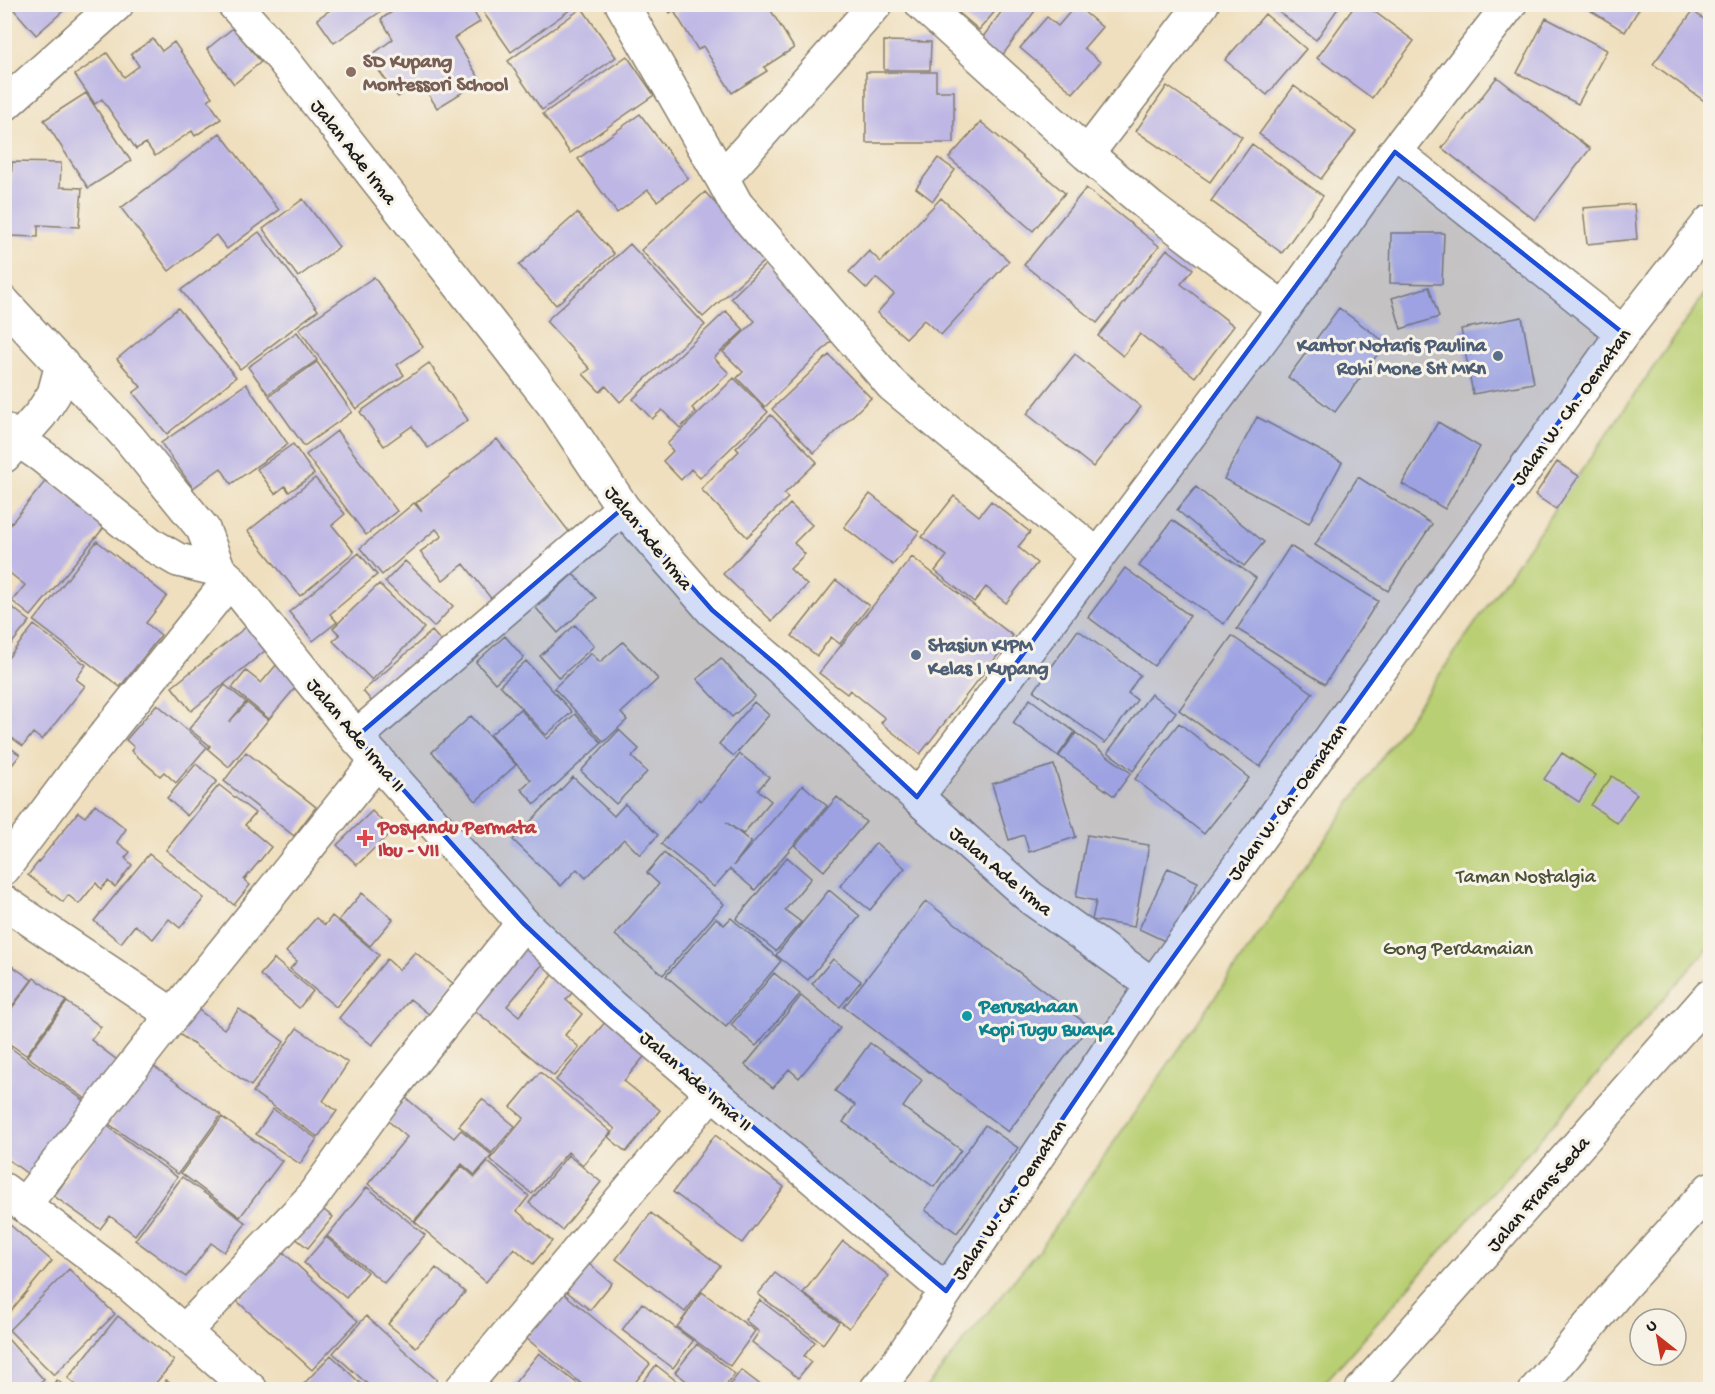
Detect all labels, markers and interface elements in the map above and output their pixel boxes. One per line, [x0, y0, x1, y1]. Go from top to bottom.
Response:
place label: SD Kupang Montessori School [363, 52, 509, 98]
marker: SD Kupang Montessori School [344, 65, 358, 79]
street label: Jalan Ade Irma [304, 96, 401, 211]
street label: Jalan W. Ch. Oematan [1508, 325, 1638, 491]
place label: Kantor Notaris Paulina Rohi Mone SH MKn [1296, 336, 1487, 382]
marker: Kantor Notaris Paulina Rohi Mone SH MKn [1491, 349, 1505, 363]
street label: Jalan Ade Irma [598, 483, 697, 597]
place label: Stasiun KIPM Kelas I Kupang [927, 636, 1049, 682]
marker: Stasiun KIPM Kelas I Kupang [909, 648, 923, 662]
street label: Jalan Ade Irma II [300, 675, 409, 798]
street label: Jalan W. Ch. Oematan [1224, 720, 1354, 886]
place label: Posyandu Permata Ibu - VII [377, 818, 537, 864]
street label: Jalan Ade Irma [944, 823, 1057, 923]
marker: Posyandu Permata Ibu - VII [356, 829, 374, 847]
park label: Taman Nostalgia [1455, 867, 1597, 890]
park label: Gong Perdamaian [1383, 939, 1534, 962]
place label: Perusahaan Kopi Tugu Buaya [978, 997, 1114, 1043]
marker: Perusahaan Kopi Tugu Buaya [960, 1009, 974, 1023]
street label: Jalan Ade Irma II [634, 1028, 756, 1138]
street label: Jalan W. Ch. Oematan [949, 1116, 1073, 1286]
street label: Jalan Frans-Seda [1483, 1132, 1597, 1258]
north arrow [1628, 1307, 1688, 1367]
text: U [1643, 1316, 1662, 1338]

